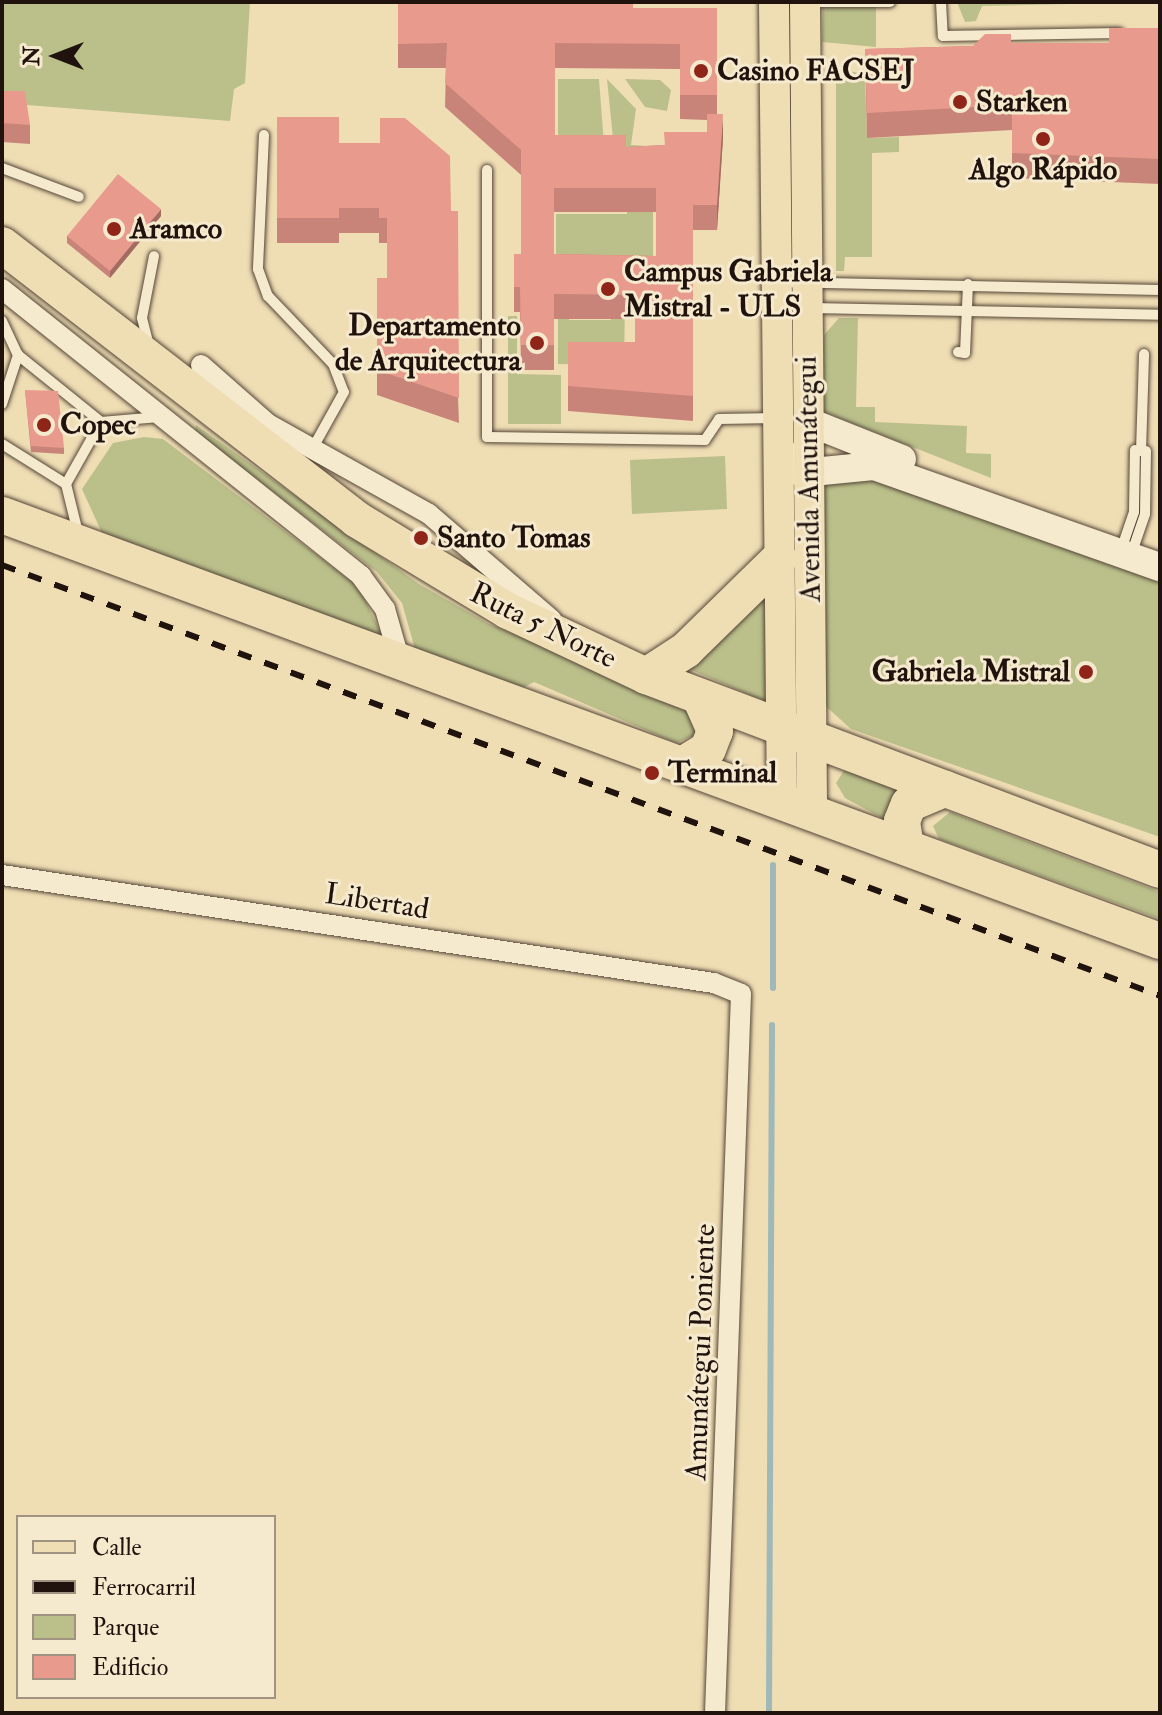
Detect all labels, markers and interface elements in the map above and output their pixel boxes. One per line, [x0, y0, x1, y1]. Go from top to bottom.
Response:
north arrow [16, 16, 96, 96]
text: N [18, 46, 46, 66]
place label: Casino FACSEJ [717, 53, 915, 89]
marker: Casino FACSEJ [692, 62, 710, 80]
place label: Starken [976, 84, 1068, 120]
marker: Starken [951, 93, 969, 111]
marker: Algo Rápido [1034, 130, 1052, 148]
place label: Algo Rápido [969, 152, 1117, 188]
place label: Aramco [130, 211, 222, 247]
marker: Aramco [105, 220, 123, 238]
place label: Campus Gabriela Mistral - ULS [624, 254, 832, 324]
marker: Campus Gabriela Mistral - ULS [599, 280, 617, 298]
place label: Departamento de Arquitectura [335, 308, 521, 378]
marker: Departamento de Arquitectura [528, 334, 546, 352]
street label: Avenida Amunátegui [789, 355, 829, 603]
place label: Copec [60, 407, 136, 443]
marker: Copec [35, 416, 53, 434]
place label: Santo Tomas [437, 520, 590, 556]
marker: Santo Tomas [412, 529, 430, 547]
street label: Ruta 5 Norte [464, 575, 622, 677]
place label: Gabriela Mistral [872, 654, 1070, 690]
marker: Gabriela Mistral [1077, 663, 1095, 681]
place label: Terminal [668, 755, 777, 791]
marker: Terminal [643, 764, 661, 782]
street label: Libertad [322, 876, 432, 928]
street label: Amunátegui Poniente [679, 1223, 723, 1481]
legend [16, 1515, 276, 1699]
text: Calle [92, 1532, 142, 1563]
text: Ferrocarril [92, 1572, 196, 1603]
text: Parque [92, 1612, 159, 1643]
text: Edificio [92, 1652, 168, 1683]

